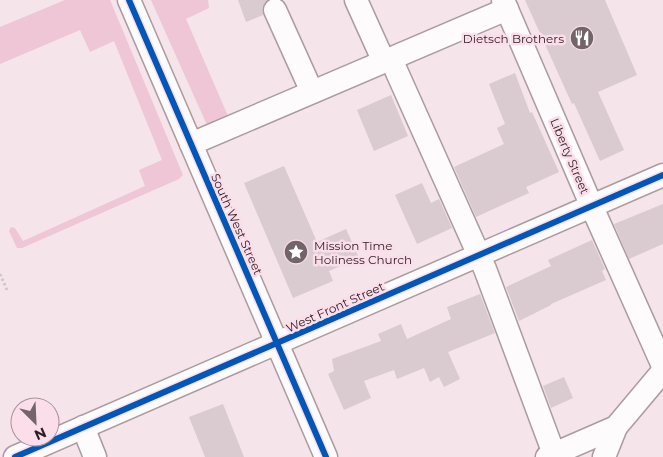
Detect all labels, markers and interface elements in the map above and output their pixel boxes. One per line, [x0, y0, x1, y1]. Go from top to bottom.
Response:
restaurant icon: Dietsch Brothers [569, 25, 595, 51]
place label: Dietsch Brothers [463, 31, 564, 46]
street label: Liberty Street [547, 116, 593, 196]
street label: South West Street [208, 171, 266, 277]
place label: Mission Time Holiness Church [314, 238, 412, 267]
place icon: Mission Time Holiness Church [283, 239, 309, 265]
street label: West Front Street [284, 279, 387, 335]
north arrow [10, 397, 60, 447]
text: N [31, 423, 49, 444]

